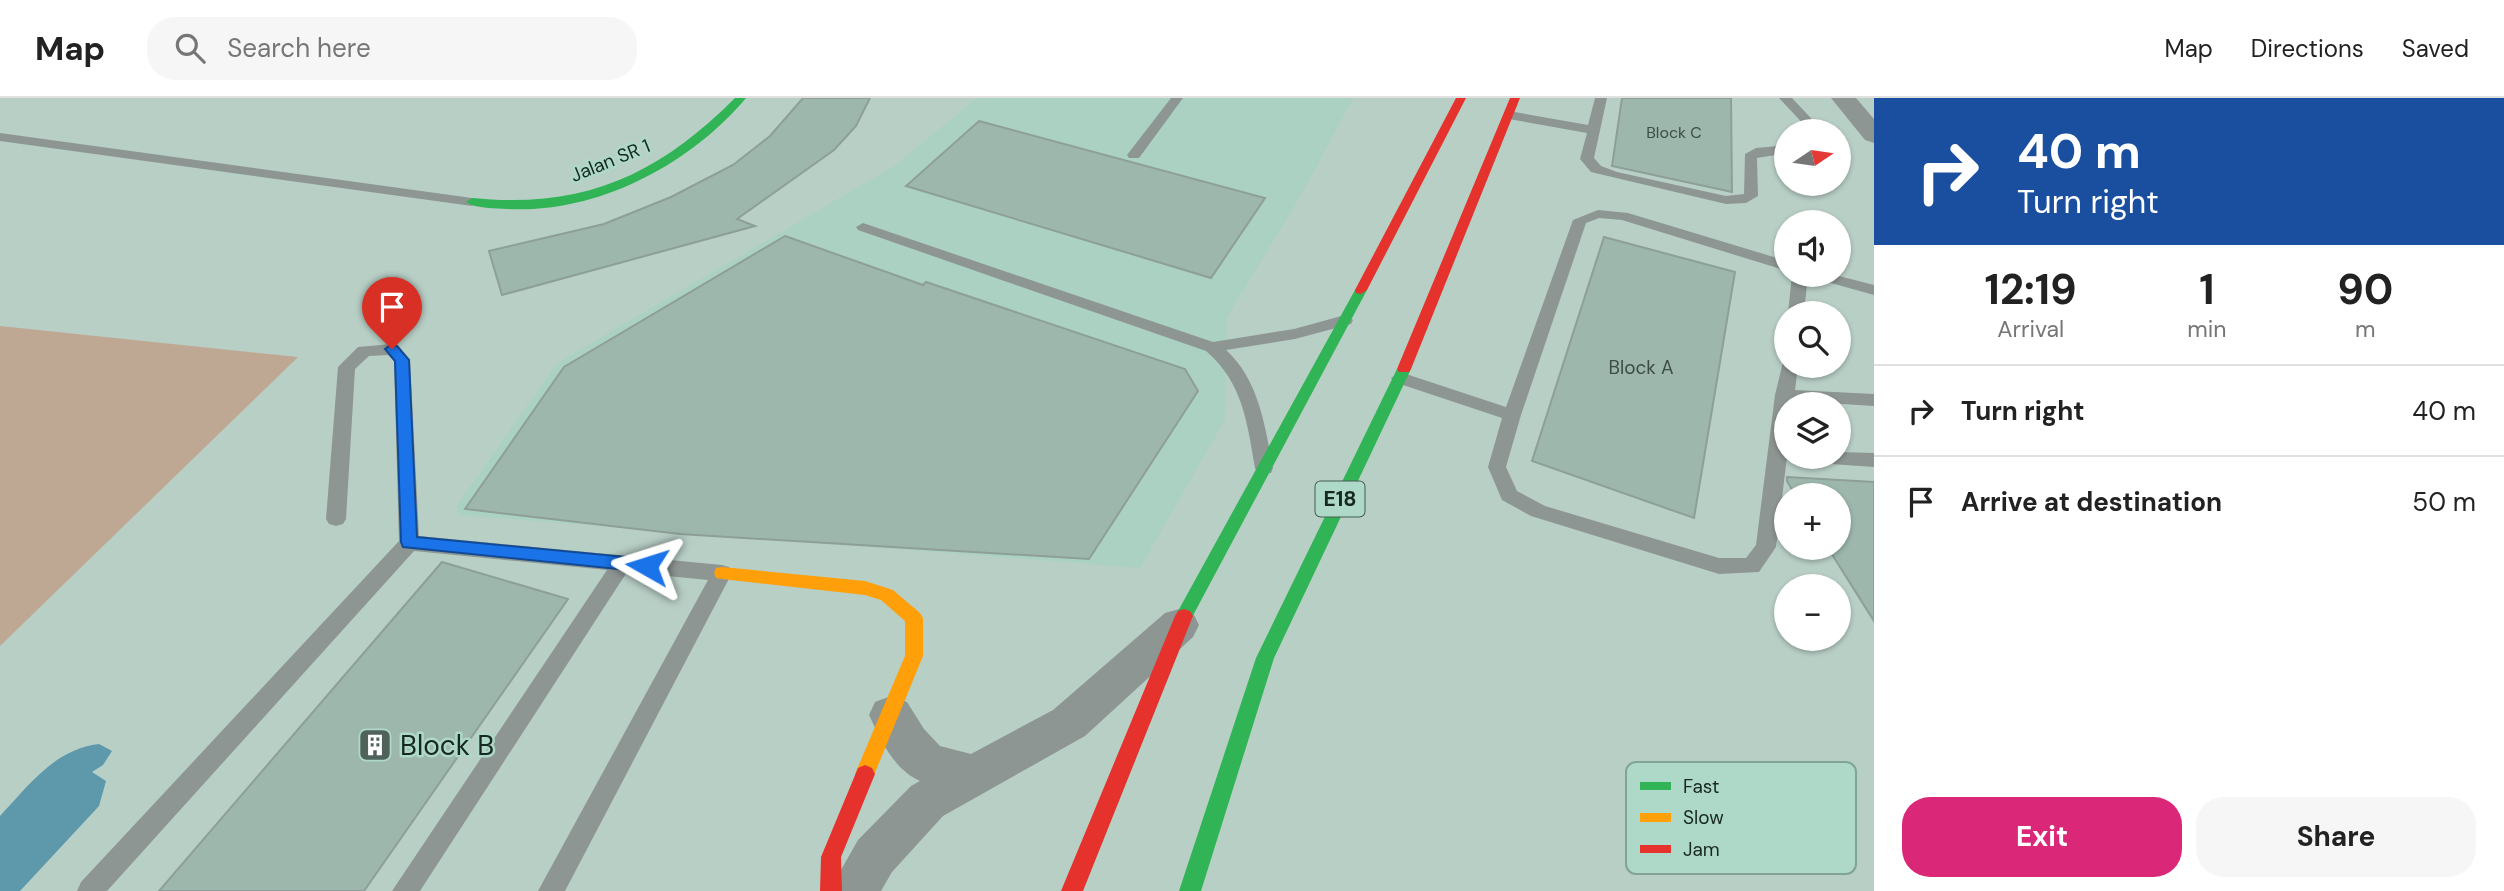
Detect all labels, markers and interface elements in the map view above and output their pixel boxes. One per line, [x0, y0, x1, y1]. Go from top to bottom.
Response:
search box [147, 17, 637, 80]
text: Map [35, 27, 105, 70]
icon: search [171, 29, 209, 67]
text: Search here [227, 31, 371, 65]
text: Map [2165, 33, 2213, 64]
text: Directions [2251, 33, 2364, 64]
text: Saved [2402, 33, 2469, 64]
north arrow [1774, 119, 1852, 196]
map controls [1774, 119, 1851, 651]
text: 40 m [2017, 119, 2141, 183]
house number: Block C [1646, 122, 1702, 143]
icon: right [1902, 126, 1993, 217]
street label: Jalan SR 1 [567, 133, 654, 188]
text: Turn right [2017, 181, 2159, 223]
button: sound [1774, 210, 1851, 287]
text: 12:19 [1985, 262, 2077, 317]
text: 1 [2199, 262, 2215, 317]
text: 90 [2337, 262, 2393, 317]
pin [362, 277, 422, 349]
icon: arrive [373, 288, 411, 326]
button: search [1774, 301, 1851, 378]
text: Arrival [1997, 314, 2064, 344]
text: min [2187, 314, 2227, 344]
text: m [2355, 314, 2376, 344]
house number: Block A [1608, 355, 1674, 380]
button: layers [1774, 392, 1851, 469]
icon: right [1902, 392, 1940, 430]
text: Turn right [1961, 394, 2085, 428]
text: 40 m [2412, 394, 2476, 428]
road number: E18 [1316, 482, 1364, 516]
button: + [1774, 483, 1851, 560]
icon: arrive [1902, 483, 1940, 521]
text: Arrive at destination [1961, 485, 2222, 519]
text: 50 m [2412, 485, 2476, 519]
position arrow [610, 529, 684, 603]
button: − [1774, 574, 1851, 651]
building icon: Block B [356, 726, 394, 764]
place label: Block B [400, 727, 494, 764]
legend [1626, 762, 1856, 874]
text: Fast [1683, 774, 1719, 799]
button: Exit [1902, 797, 2182, 877]
button: Share [2196, 797, 2476, 877]
text: Slow [1683, 805, 1724, 830]
text: Jam [1683, 837, 1720, 862]

